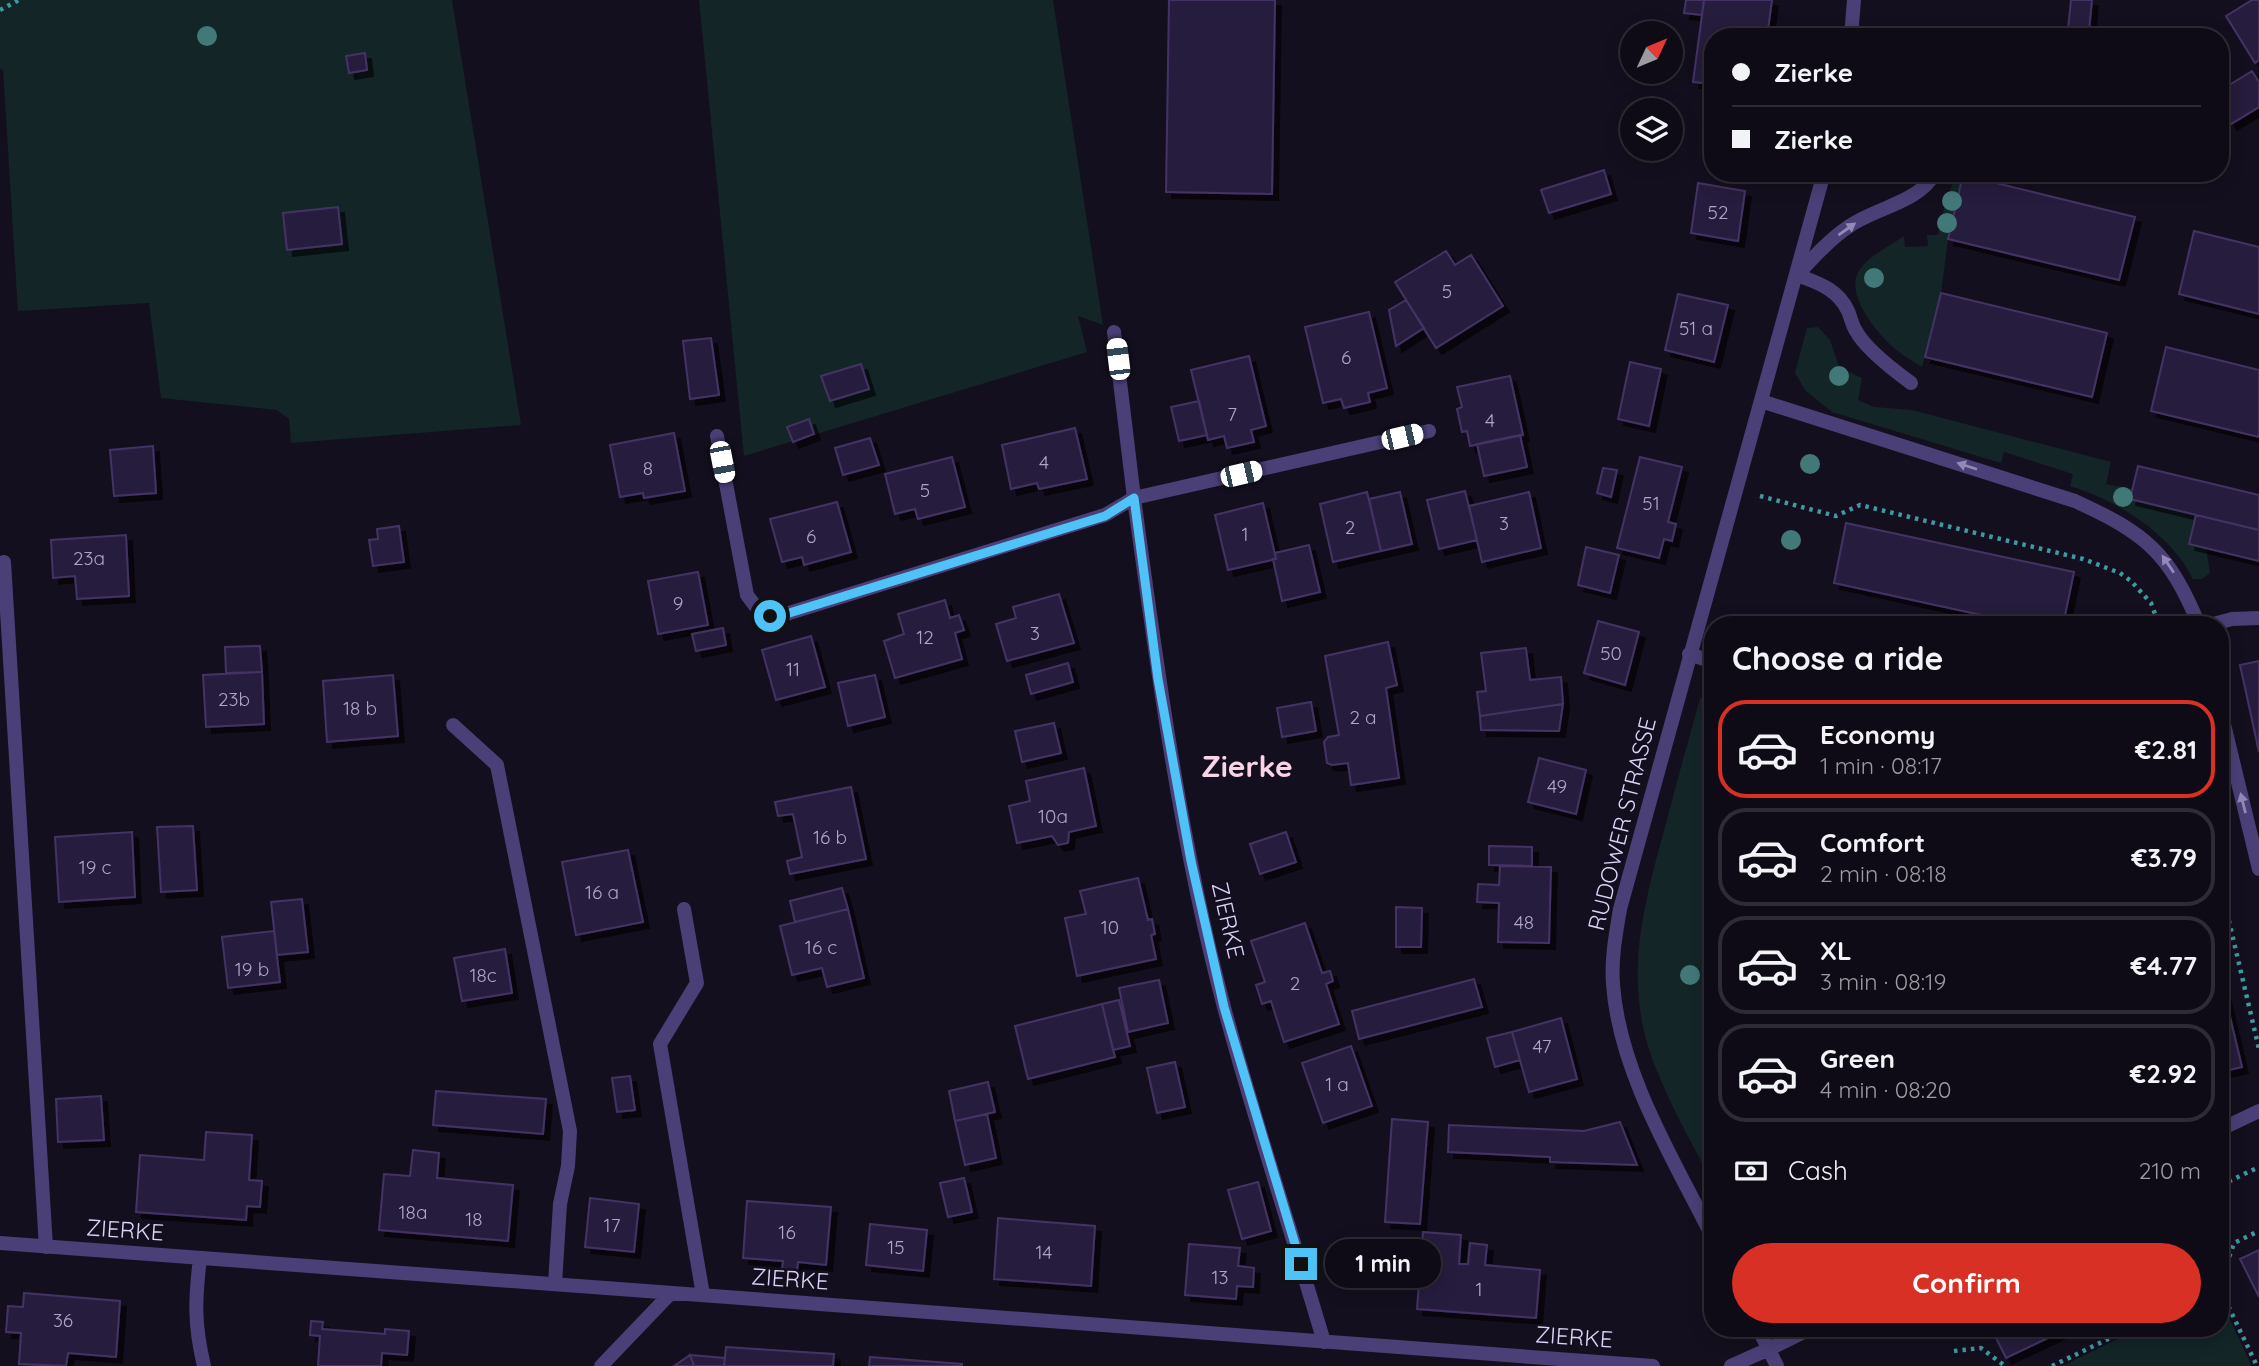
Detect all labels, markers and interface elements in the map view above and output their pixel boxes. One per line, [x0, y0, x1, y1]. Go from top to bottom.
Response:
north arrow [1620, 21, 1684, 84]
map controls [1620, 21, 1683, 161]
text: Zierke [1774, 56, 1853, 89]
button: layers [1620, 98, 1683, 161]
text: Zierke [1774, 123, 1853, 156]
house number: 52 [1708, 200, 1728, 224]
one-way arrow [1838, 222, 1856, 236]
house number: 5 [1442, 279, 1452, 303]
house number: 51 a [1679, 316, 1713, 340]
car [1106, 337, 1131, 381]
house number: 6 [1341, 345, 1351, 369]
house number: 7 [1227, 402, 1237, 426]
house number: 4 [1485, 408, 1495, 432]
car [1380, 422, 1425, 452]
car [708, 439, 737, 485]
house number: 4 [1039, 450, 1049, 474]
house number: 8 [643, 456, 653, 480]
car [1219, 459, 1264, 489]
one-way arrow [1956, 461, 1977, 471]
house number: 5 [920, 478, 930, 502]
house number: 51 [1642, 491, 1660, 515]
house number: 3 [1499, 511, 1509, 535]
house number: 2 [1345, 515, 1355, 539]
house number: 1 [1241, 522, 1249, 546]
house number: 6 [806, 524, 816, 548]
house number: 23a [73, 546, 105, 570]
one-way arrow [2161, 555, 2175, 573]
house number: 9 [673, 591, 683, 615]
route start [754, 600, 786, 632]
house number: 3 [1030, 621, 1040, 645]
house number: 12 [916, 625, 934, 649]
text: Choose a ride [1732, 638, 1944, 678]
house number: 50 [1600, 641, 1622, 665]
house number: 11 [786, 657, 800, 681]
house number: 23b [218, 687, 250, 711]
house number: 18 b [343, 696, 377, 720]
house number: 2 a [1349, 705, 1377, 729]
street label: RUDOWER STRASSE [1581, 714, 1662, 934]
icon: car [1736, 718, 1799, 781]
text: Economy [1820, 718, 1935, 751]
text: €2.81 [2135, 733, 2197, 766]
district label: Zierke [1201, 747, 1293, 785]
text: 1 min · 08:17 [1820, 751, 1942, 780]
house number: 49 [1547, 774, 1567, 798]
one-way arrow [2237, 792, 2248, 814]
house number: 10a [1038, 804, 1068, 828]
house number: 16 b [813, 825, 847, 849]
icon: car [1736, 826, 1799, 889]
text: Comfort [1820, 826, 1925, 859]
text: €3.79 [2131, 841, 2197, 874]
house number: 19 c [79, 855, 111, 879]
text: 2 min · 08:18 [1820, 859, 1947, 888]
street label: ZIERKE [1206, 879, 1251, 961]
house number: 16 a [585, 880, 619, 904]
house number: 48 [1514, 910, 1534, 934]
house number: 10 [1101, 915, 1119, 939]
icon: car [1736, 934, 1799, 997]
text: XL [1820, 934, 1852, 967]
house number: 16 c [805, 935, 837, 959]
text: €4.77 [2130, 949, 2197, 982]
house number: 19 b [235, 957, 269, 981]
house number: 18c [469, 963, 497, 987]
text: 3 min · 08:19 [1820, 967, 1946, 996]
house number: 2 [1290, 971, 1300, 995]
house number: 47 [1532, 1034, 1552, 1058]
icon: car [1736, 1042, 1799, 1105]
text: Green [1820, 1042, 1895, 1075]
text: €2.92 [2130, 1057, 2197, 1090]
house number: 1 a [1325, 1072, 1349, 1096]
text: 4 min · 08:20 [1820, 1075, 1951, 1104]
icon: cash [1732, 1152, 1770, 1190]
text: Cash [1788, 1154, 1848, 1187]
text: 210 m [2139, 1156, 2201, 1185]
house number: 18a [399, 1200, 427, 1224]
house number: 18 [465, 1207, 483, 1231]
street label: ZIERKE [85, 1212, 165, 1247]
house number: 17 [604, 1213, 621, 1237]
house number: 16 [778, 1220, 796, 1244]
house number: 15 [887, 1235, 905, 1259]
house number: 14 [1036, 1240, 1052, 1264]
callout: 1 min [1326, 1240, 1441, 1288]
button: Confirm [1732, 1243, 2201, 1323]
route end [1285, 1248, 1317, 1280]
text: 1 min [1355, 1249, 1411, 1278]
street label: ZIERKE [750, 1261, 830, 1296]
house number: 13 [1212, 1265, 1229, 1289]
house number: 1 [1475, 1277, 1483, 1301]
house number: 36 [53, 1308, 73, 1332]
street label: ZIERKE [1534, 1319, 1614, 1354]

